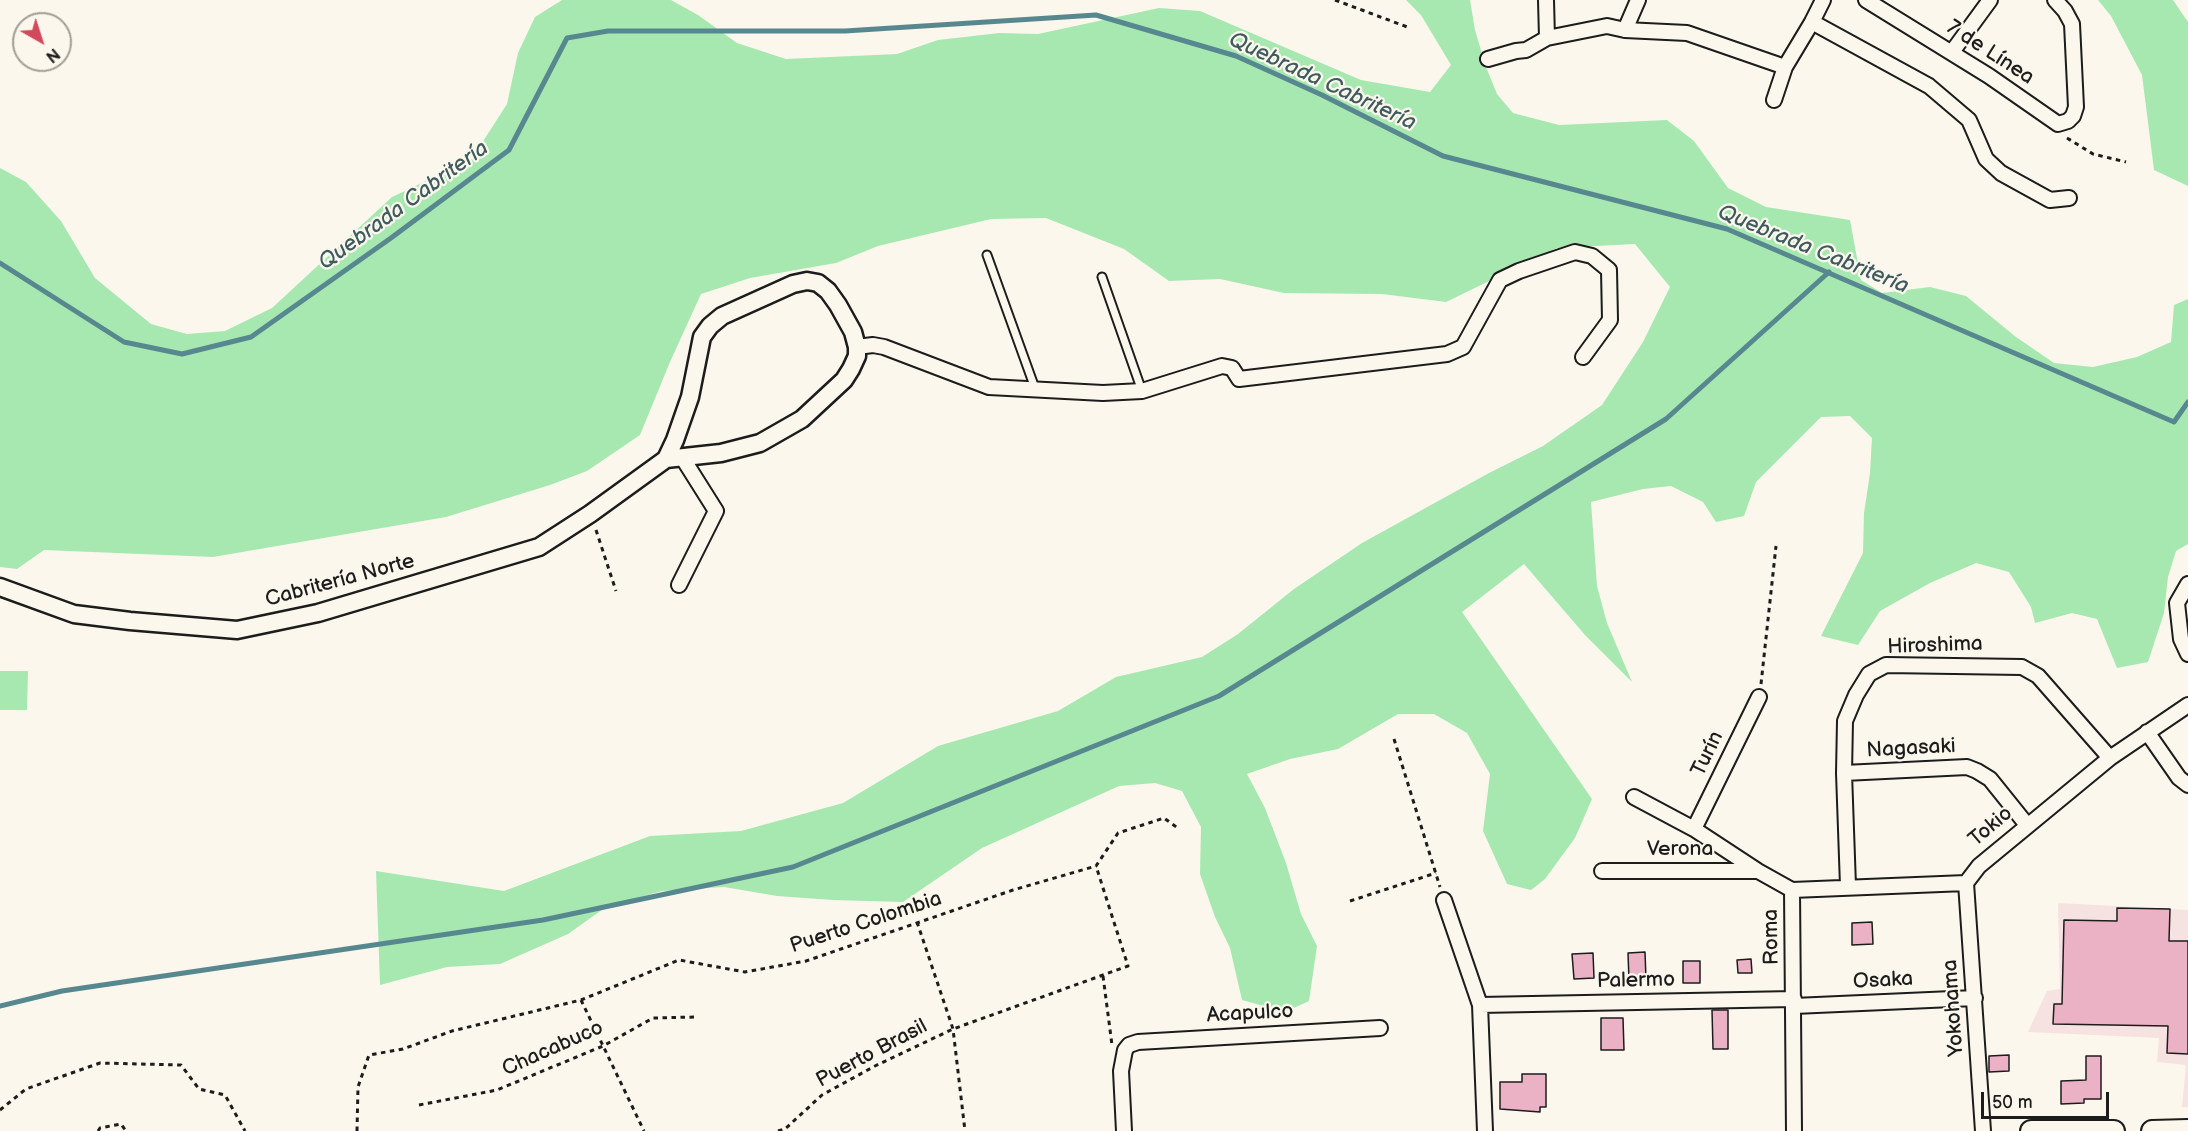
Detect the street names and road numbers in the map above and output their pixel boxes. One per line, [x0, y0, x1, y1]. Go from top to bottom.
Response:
street label: 7 de Línea [1941, 15, 2039, 91]
street label: Cabritería Norte [263, 549, 417, 613]
street label: Hiroshima [1887, 632, 1983, 660]
street label: Turín [1686, 727, 1730, 781]
street label: Nagasaki [1866, 734, 1956, 764]
street label: Tokio [1964, 801, 2018, 853]
street label: Verona [1647, 837, 1713, 863]
street label: Puerto Colombia [787, 887, 945, 959]
street label: Roma [1759, 909, 1785, 965]
street label: Yokohama [1938, 959, 1970, 1057]
street label: Osaka [1852, 967, 1914, 995]
street label: Palermo [1597, 968, 1675, 994]
street label: Acapulco [1206, 999, 1294, 1029]
street label: Puerto Brasil [812, 1014, 932, 1094]
street label: Chacabuco [499, 1016, 607, 1082]

